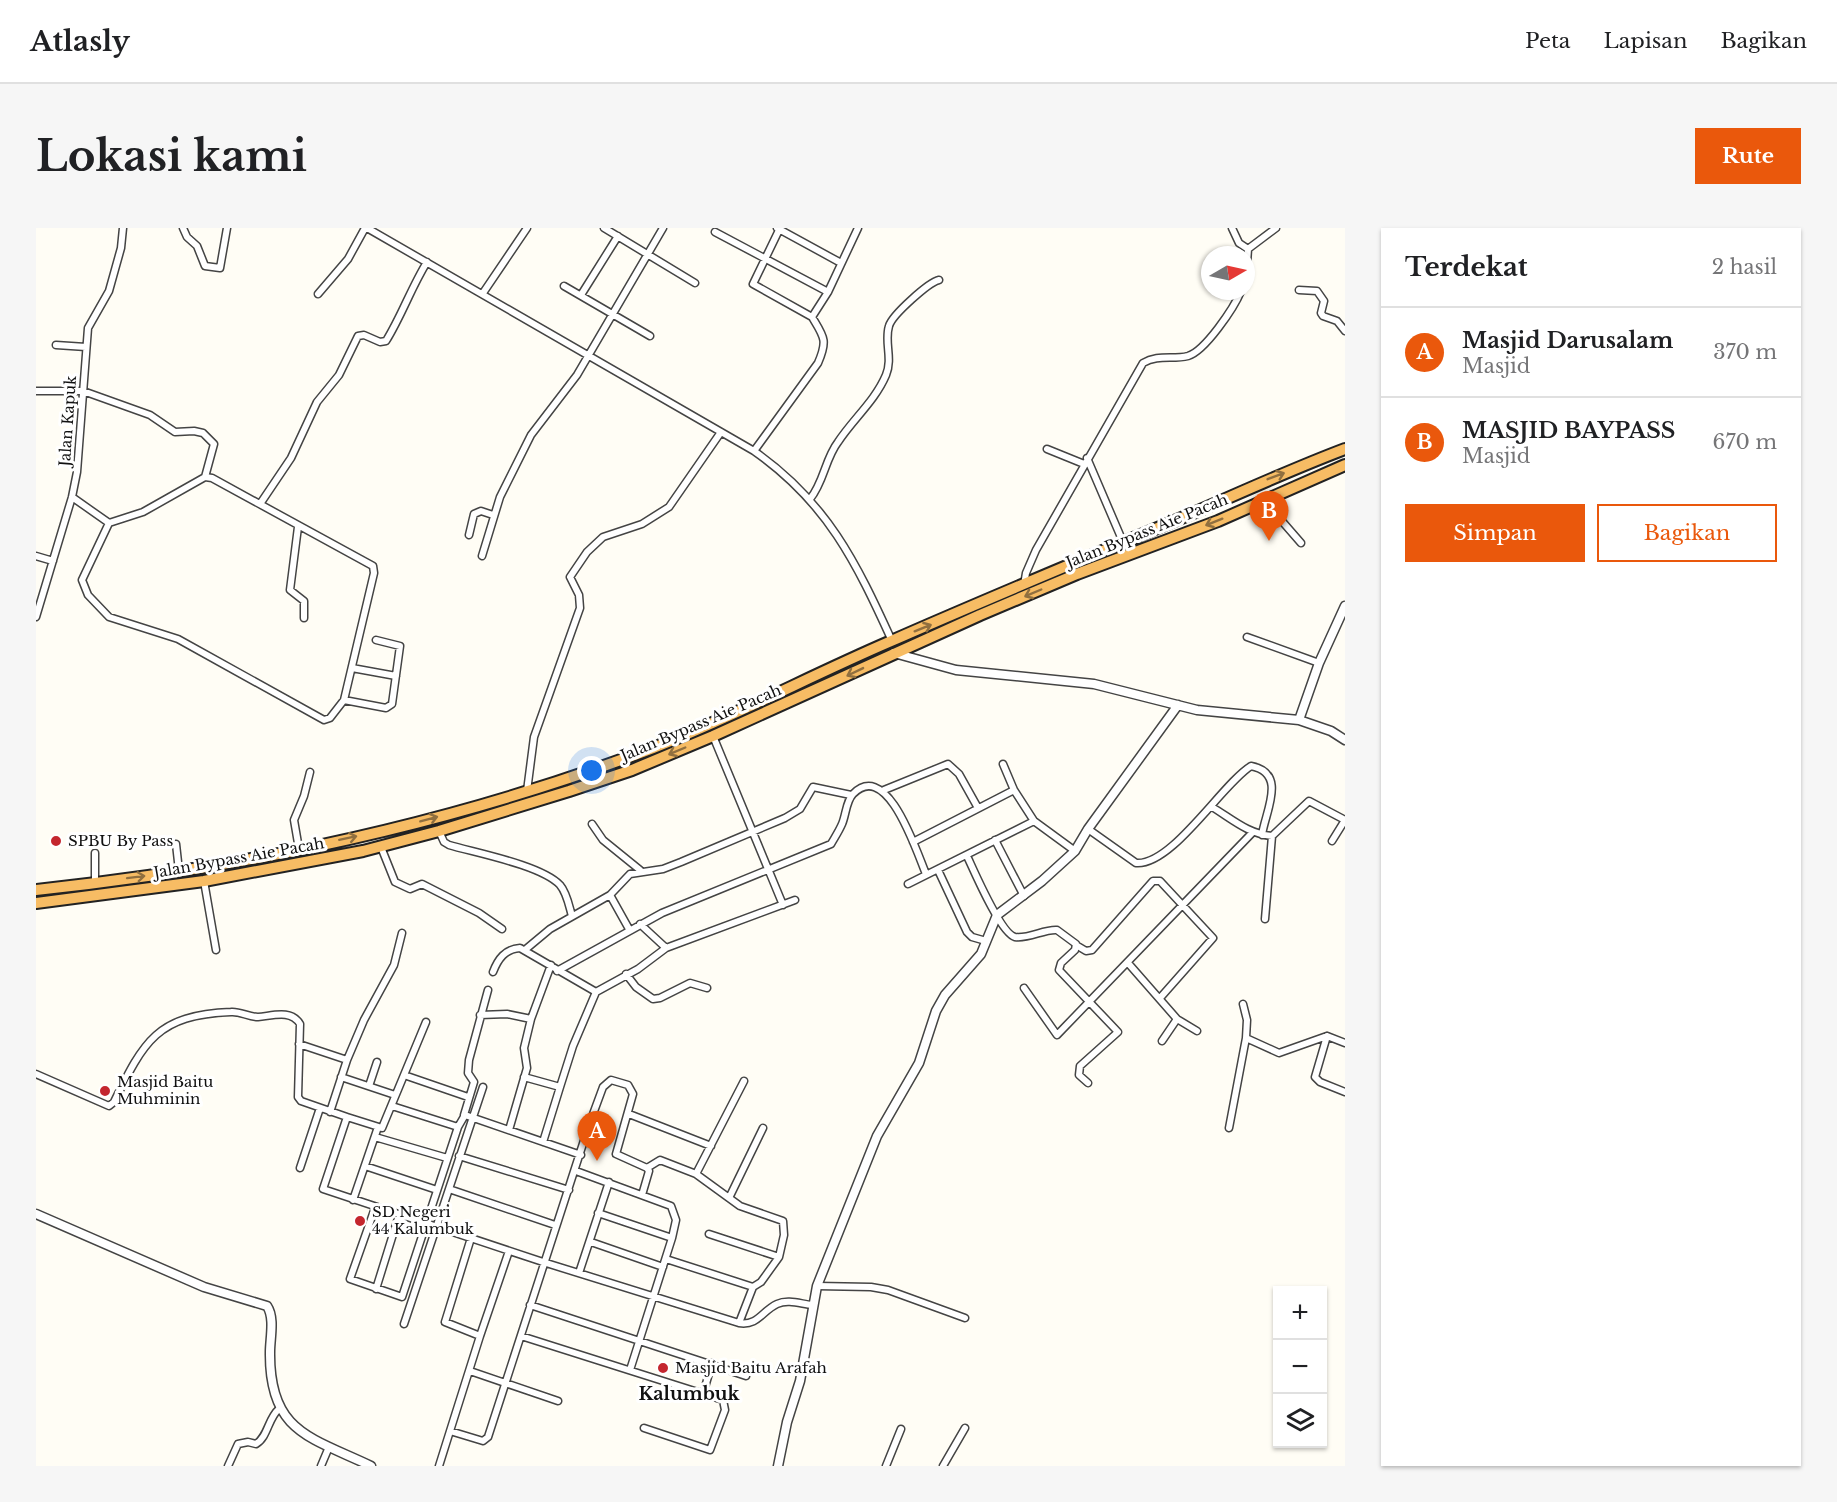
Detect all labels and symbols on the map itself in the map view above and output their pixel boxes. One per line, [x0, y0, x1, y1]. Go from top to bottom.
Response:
north arrow [1201, 246, 1255, 300]
street label: Jalan Kapuk [55, 374, 80, 469]
one-way arrow [1266, 470, 1285, 481]
street label: Jalan Bypass Aie Pacah [1061, 489, 1231, 572]
pin: B [1250, 492, 1288, 541]
one-way arrow [1206, 517, 1224, 528]
one-way arrow [1024, 589, 1042, 600]
one-way arrow [913, 622, 932, 633]
one-way arrow [846, 667, 864, 679]
street label: Jalan Bypass Aie Pacah [616, 680, 784, 766]
one-way arrow [668, 746, 686, 757]
your location [577, 756, 606, 785]
one-way arrow [419, 813, 438, 824]
place label: SPBU By Pass [68, 831, 173, 850]
one-way arrow [338, 832, 357, 844]
street label: Jalan Bypass Aie Pacah [150, 833, 326, 882]
marker: SPBU By Pass [49, 834, 63, 848]
one-way arrow [125, 871, 145, 882]
place label: Masjid Baitu Muhminin [117, 1072, 213, 1108]
marker: Masjid Baitu Muhminin [98, 1084, 112, 1098]
pin: A [578, 1112, 616, 1161]
place label: SD Negeri 44 Kalumbuk [372, 1202, 475, 1238]
marker: SD Negeri 44 Kalumbuk [353, 1214, 367, 1228]
place label: Masjid Baitu Arafah [675, 1358, 827, 1377]
marker: Masjid Baitu Arafah [656, 1361, 670, 1375]
district label: Kalumbuk [638, 1383, 741, 1405]

